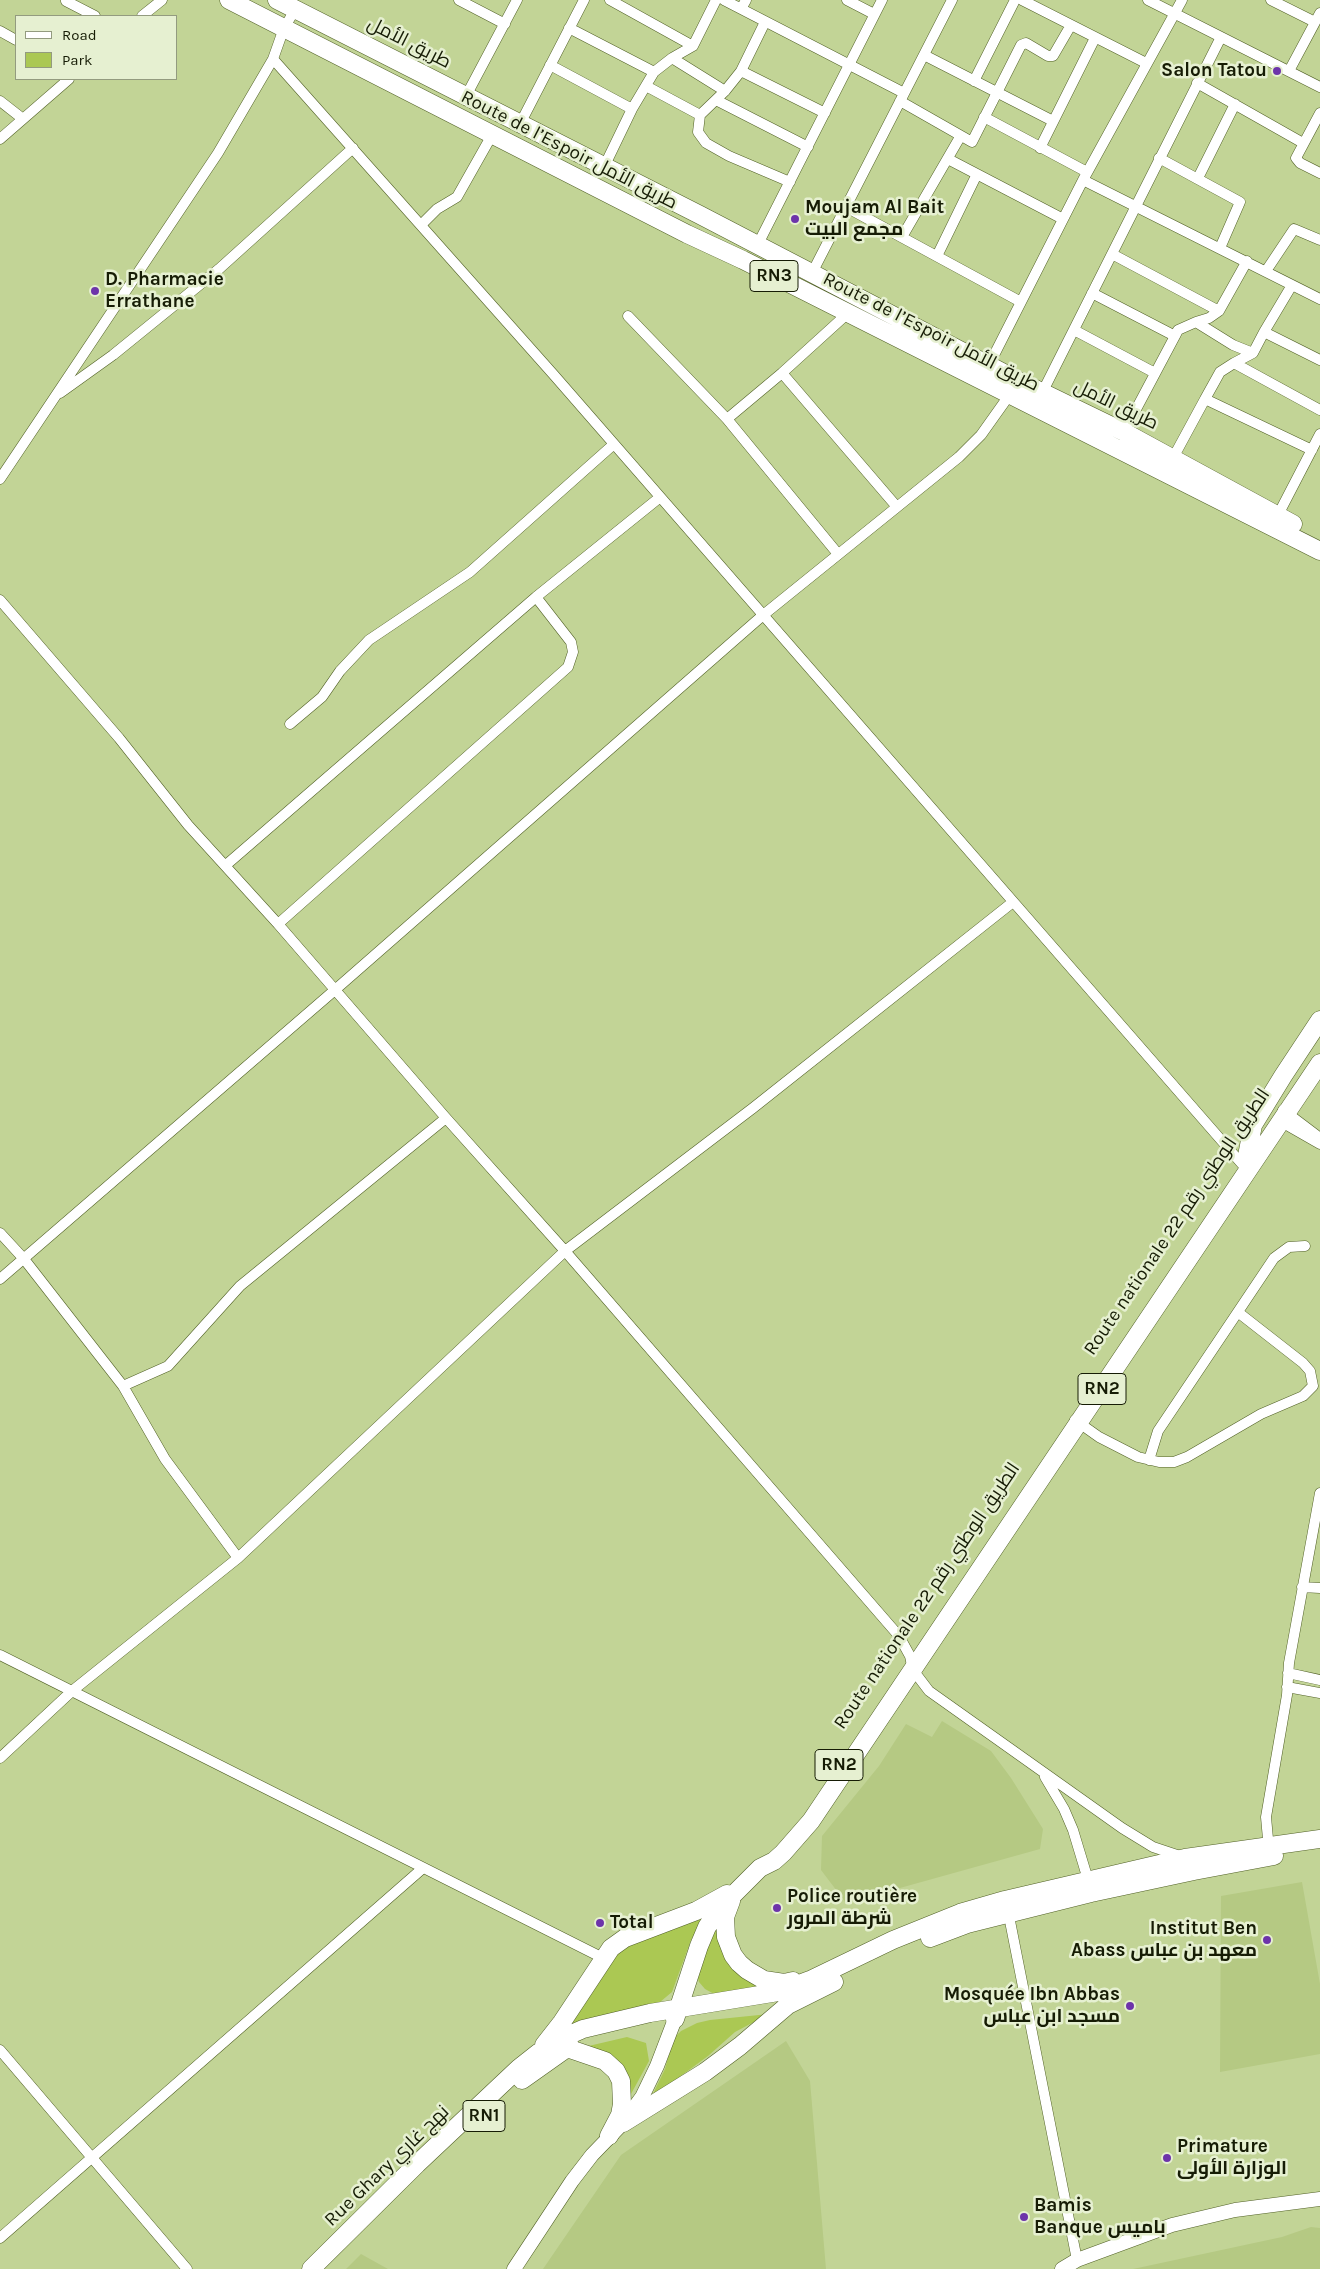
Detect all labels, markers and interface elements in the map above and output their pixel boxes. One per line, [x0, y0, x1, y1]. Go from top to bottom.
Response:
street label: طريق الأمل [363, 12, 455, 74]
legend [15, 15, 178, 80]
text: Road [62, 26, 97, 44]
text: Park [62, 51, 92, 69]
place label: Salon Tatou [1161, 60, 1267, 82]
marker: Salon Tatou [1271, 65, 1283, 77]
street label: Route de l’Espoir طريق الأمل [457, 85, 681, 215]
place label: Moujam Al Bait مجمع البيت [805, 197, 944, 241]
marker: Moujam Al Bait مجمع البيت [789, 213, 801, 225]
road number: RN3 [750, 260, 798, 292]
street label: Route de l’Espoir طريق الأمل [819, 267, 1043, 397]
place label: D. Pharmacie Errathane [105, 269, 224, 313]
marker: D. Pharmacie Errathane [89, 285, 101, 297]
street label: طريق الأمل [1070, 375, 1162, 435]
street label: Route nationale 22 الطريق الوطني رقم [1079, 1084, 1275, 1360]
road number: RN2 [1078, 1374, 1126, 1405]
street label: Route nationale 22 الطريق الوطني رقم [829, 1458, 1025, 1734]
road number: RN2 [815, 1750, 863, 1780]
place label: Police routière شرطة المرور [787, 1886, 917, 1930]
marker: Police routière شرطة المرور [771, 1902, 783, 1914]
place label: Total [610, 1912, 654, 1934]
marker: Total [594, 1917, 606, 1929]
place label: Institut Ben Abass معهد بن عباس [1071, 1918, 1257, 1962]
marker: Institut Ben Abass معهد بن عباس [1261, 1934, 1273, 1946]
place label: Mosquée Ibn Abbas مسجد ابن عباس [944, 1984, 1120, 2028]
marker: Mosquée Ibn Abbas مسجد ابن عباس [1124, 2000, 1136, 2012]
road number: RN1 [463, 2100, 505, 2132]
street label: Rue Ghary نهج غاري [320, 2101, 454, 2231]
place label: Primature الوزارة الأولى [1177, 2136, 1287, 2180]
marker: Primature الوزارة الأولى [1161, 2152, 1173, 2164]
place label: Bamis Banque باميس [1034, 2195, 1166, 2239]
marker: Bamis Banque باميس [1018, 2211, 1030, 2223]

